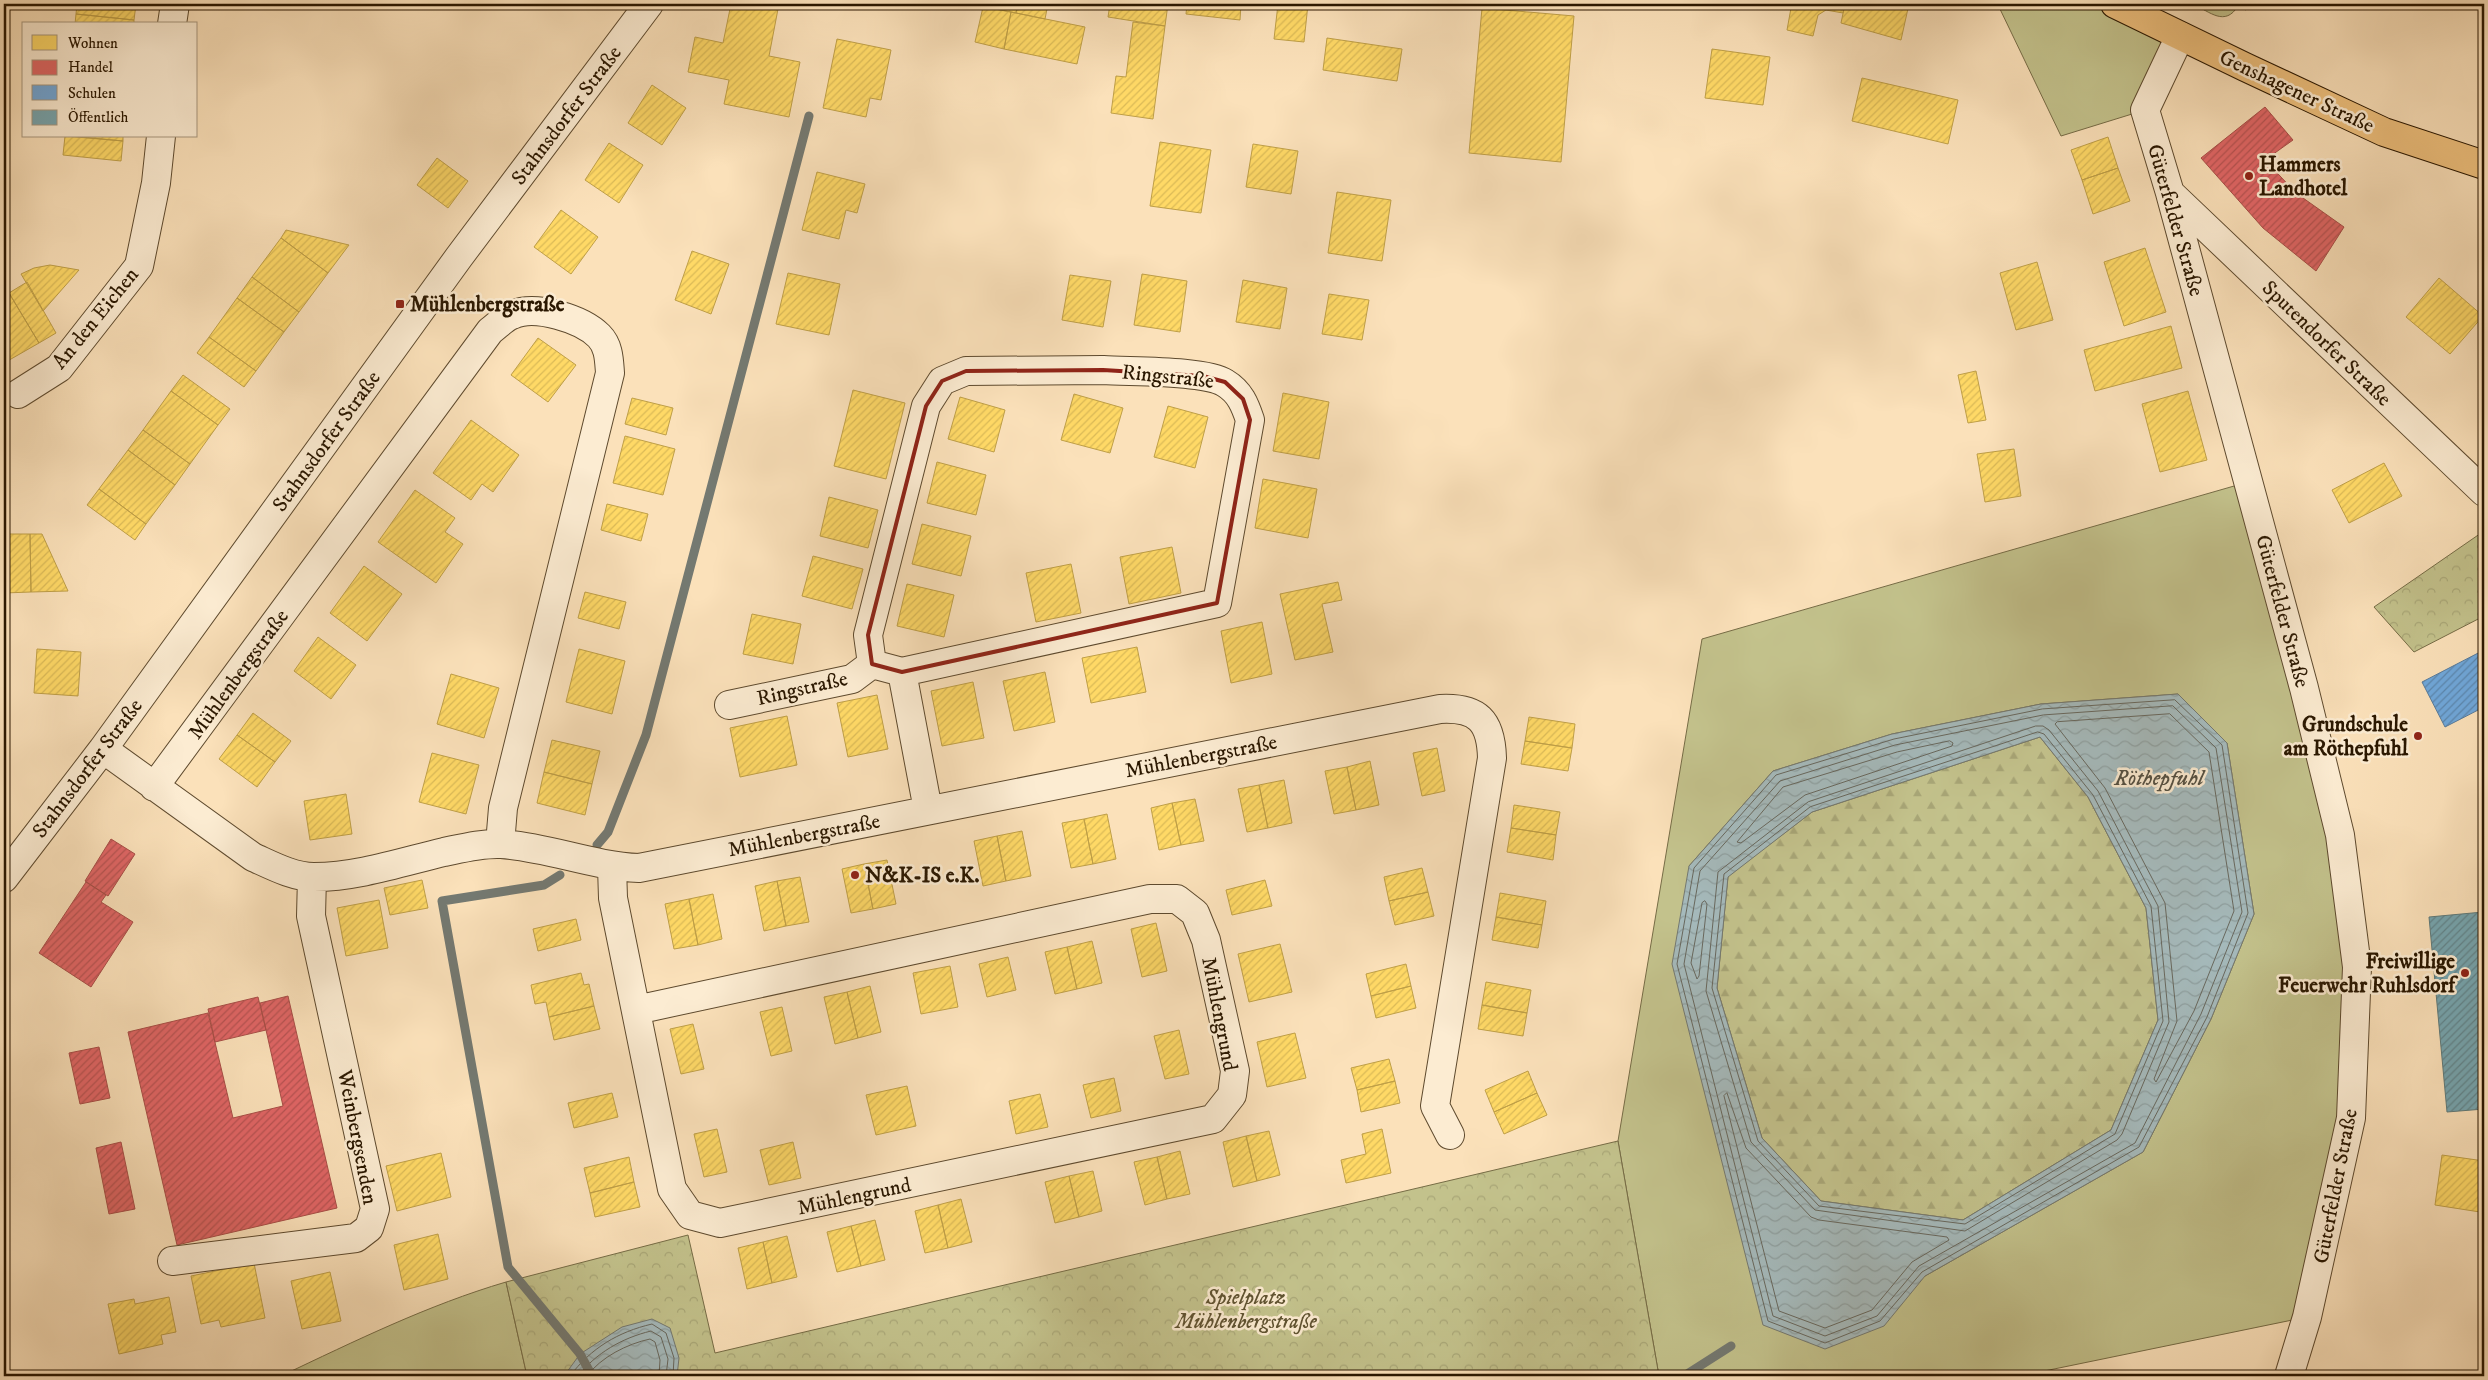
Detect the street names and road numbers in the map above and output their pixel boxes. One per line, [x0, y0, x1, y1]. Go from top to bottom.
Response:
street label: Stahnsdorfer Straße [506, 41, 628, 190]
street label: Genshagener Straße [2215, 45, 2378, 139]
street label: Güterfelder Straße [2141, 141, 2209, 300]
street label: An den Eichen [47, 262, 145, 375]
street label: Sputendorfer Straße [2256, 275, 2397, 412]
street label: Ringstraße [1121, 359, 1216, 395]
street label: Stahnsdorfer Straße [267, 366, 387, 517]
street label: Güterfelder Straße [2249, 532, 2315, 691]
street label: Mühlenbergstraße [183, 604, 295, 745]
street label: Ringstraße [754, 666, 850, 712]
street label: Stahnsdorfer Straße [27, 694, 149, 843]
street label: Mühlenbergstraße [1123, 729, 1280, 784]
street label: Mühlenbergstraße [726, 808, 883, 863]
street label: Mühlengrund [1195, 955, 1243, 1074]
street label: Weinbergsenden [331, 1067, 383, 1207]
street label: Güterfelder Straße [2308, 1106, 2364, 1266]
street label: Mühlengrund [795, 1172, 914, 1222]

